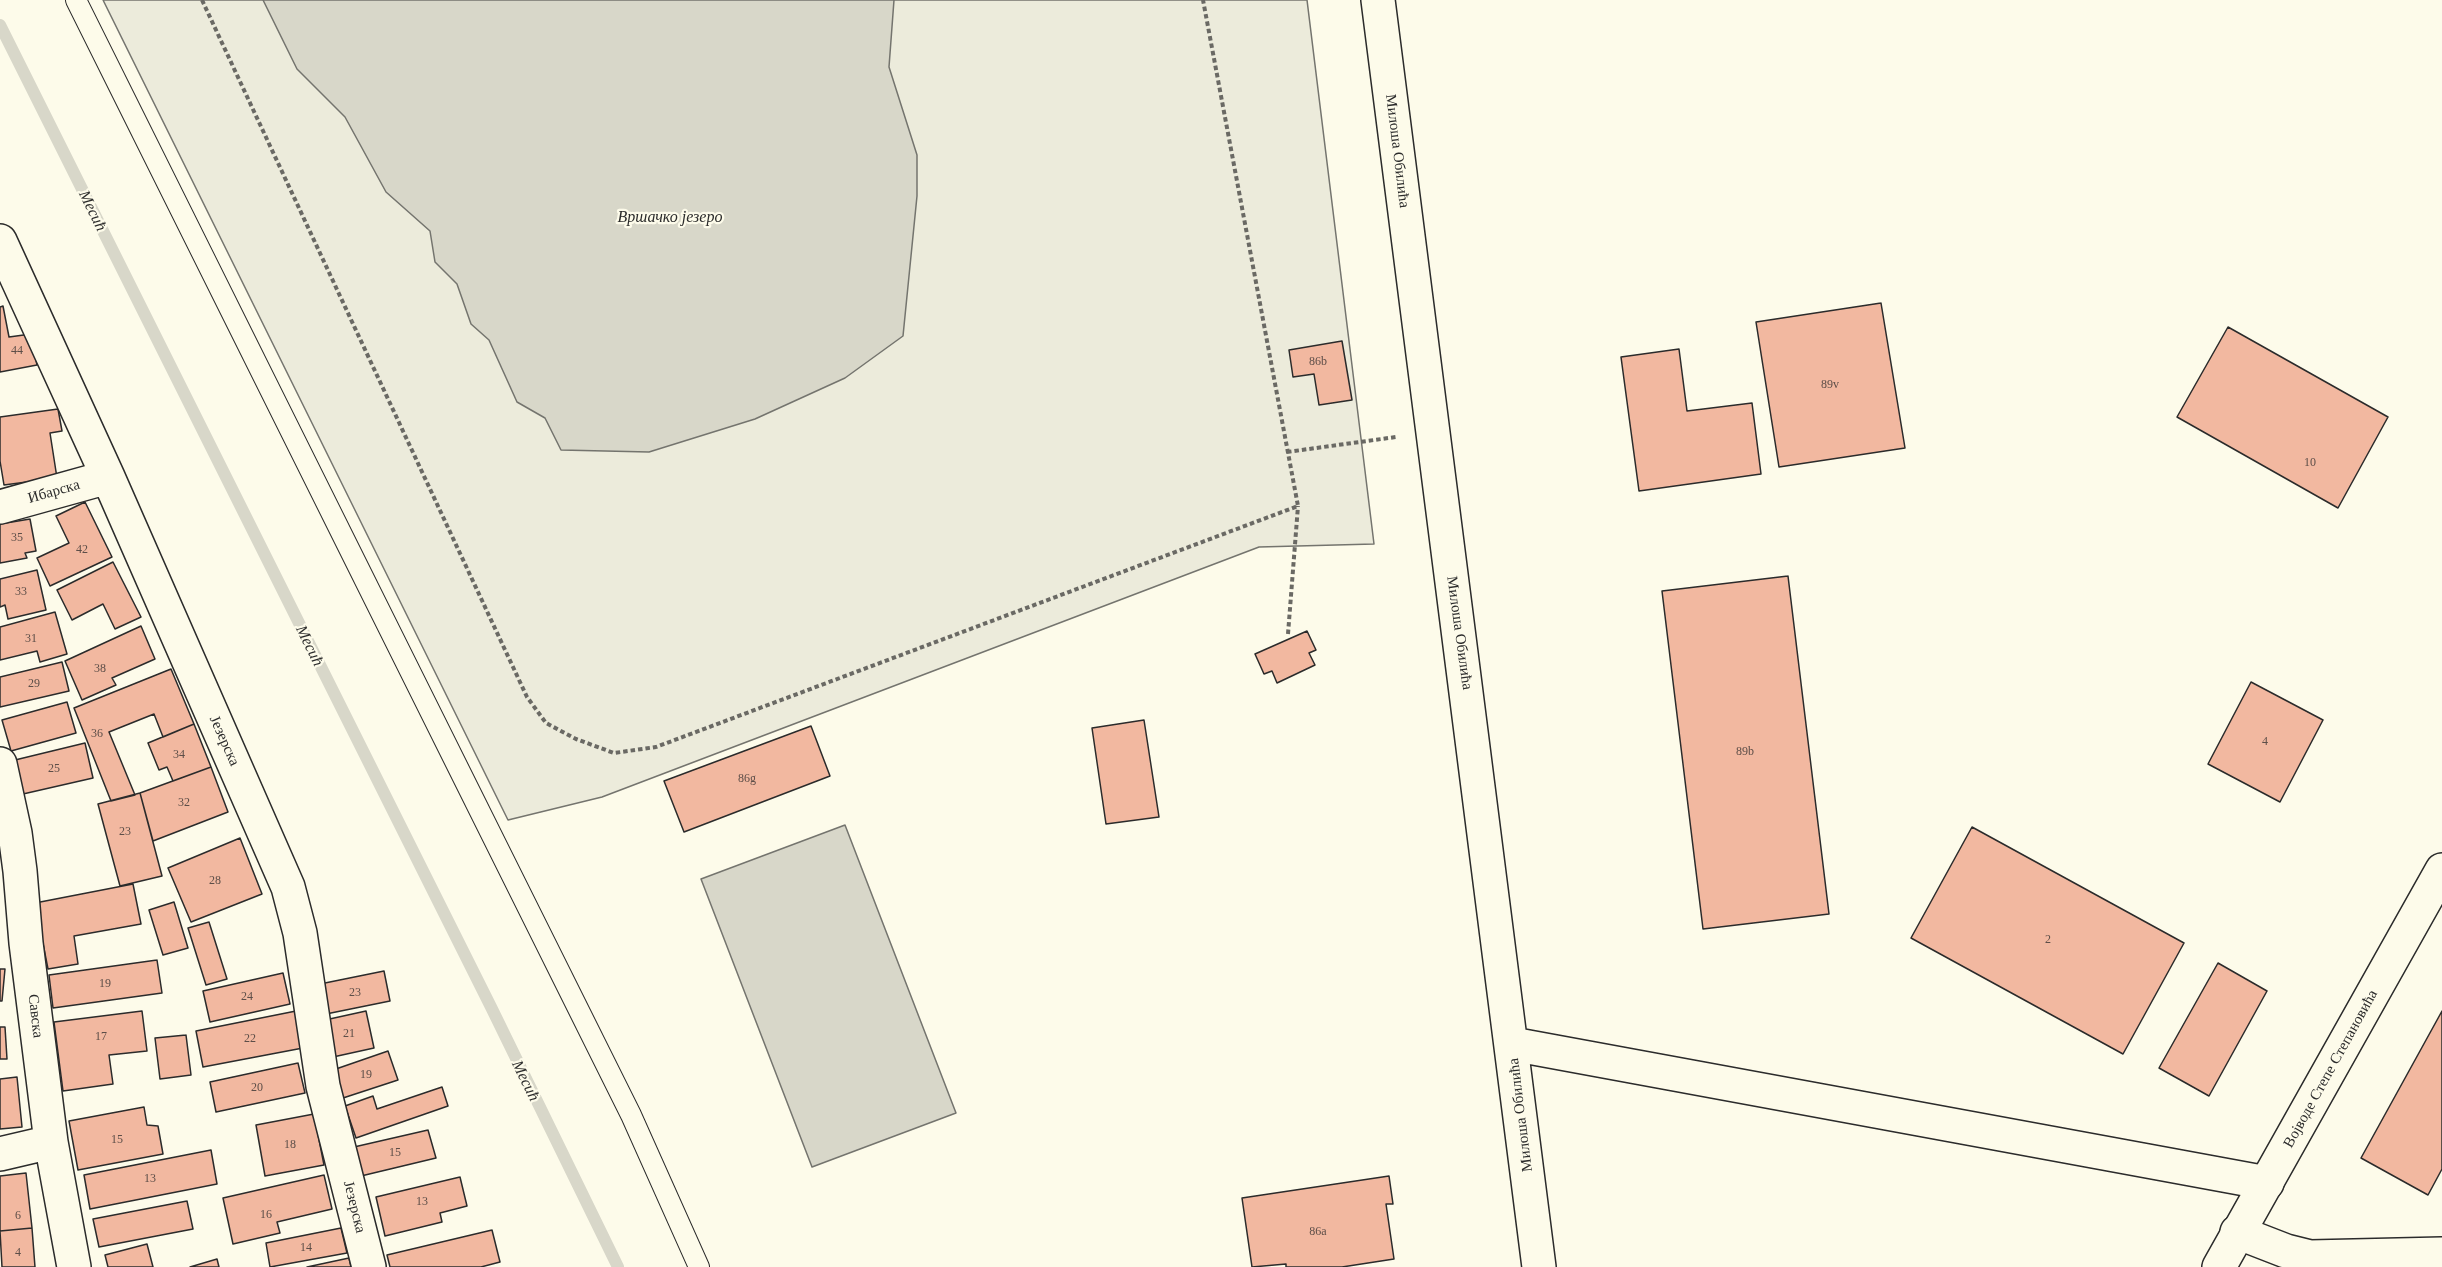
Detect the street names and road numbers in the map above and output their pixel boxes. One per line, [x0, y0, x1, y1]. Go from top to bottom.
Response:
street label: Милоша Обилића [1381, 93, 1413, 209]
street label: Ибарска [26, 476, 82, 508]
street label: Милоша Обилића [1442, 575, 1476, 691]
street label: Језерска [205, 713, 243, 769]
street label: Војводе Степе Степановића [2280, 987, 2382, 1151]
street label: Савска [23, 993, 47, 1039]
street label: Милоша Обилића [1505, 1057, 1537, 1173]
street label: Језерска [339, 1179, 369, 1235]

